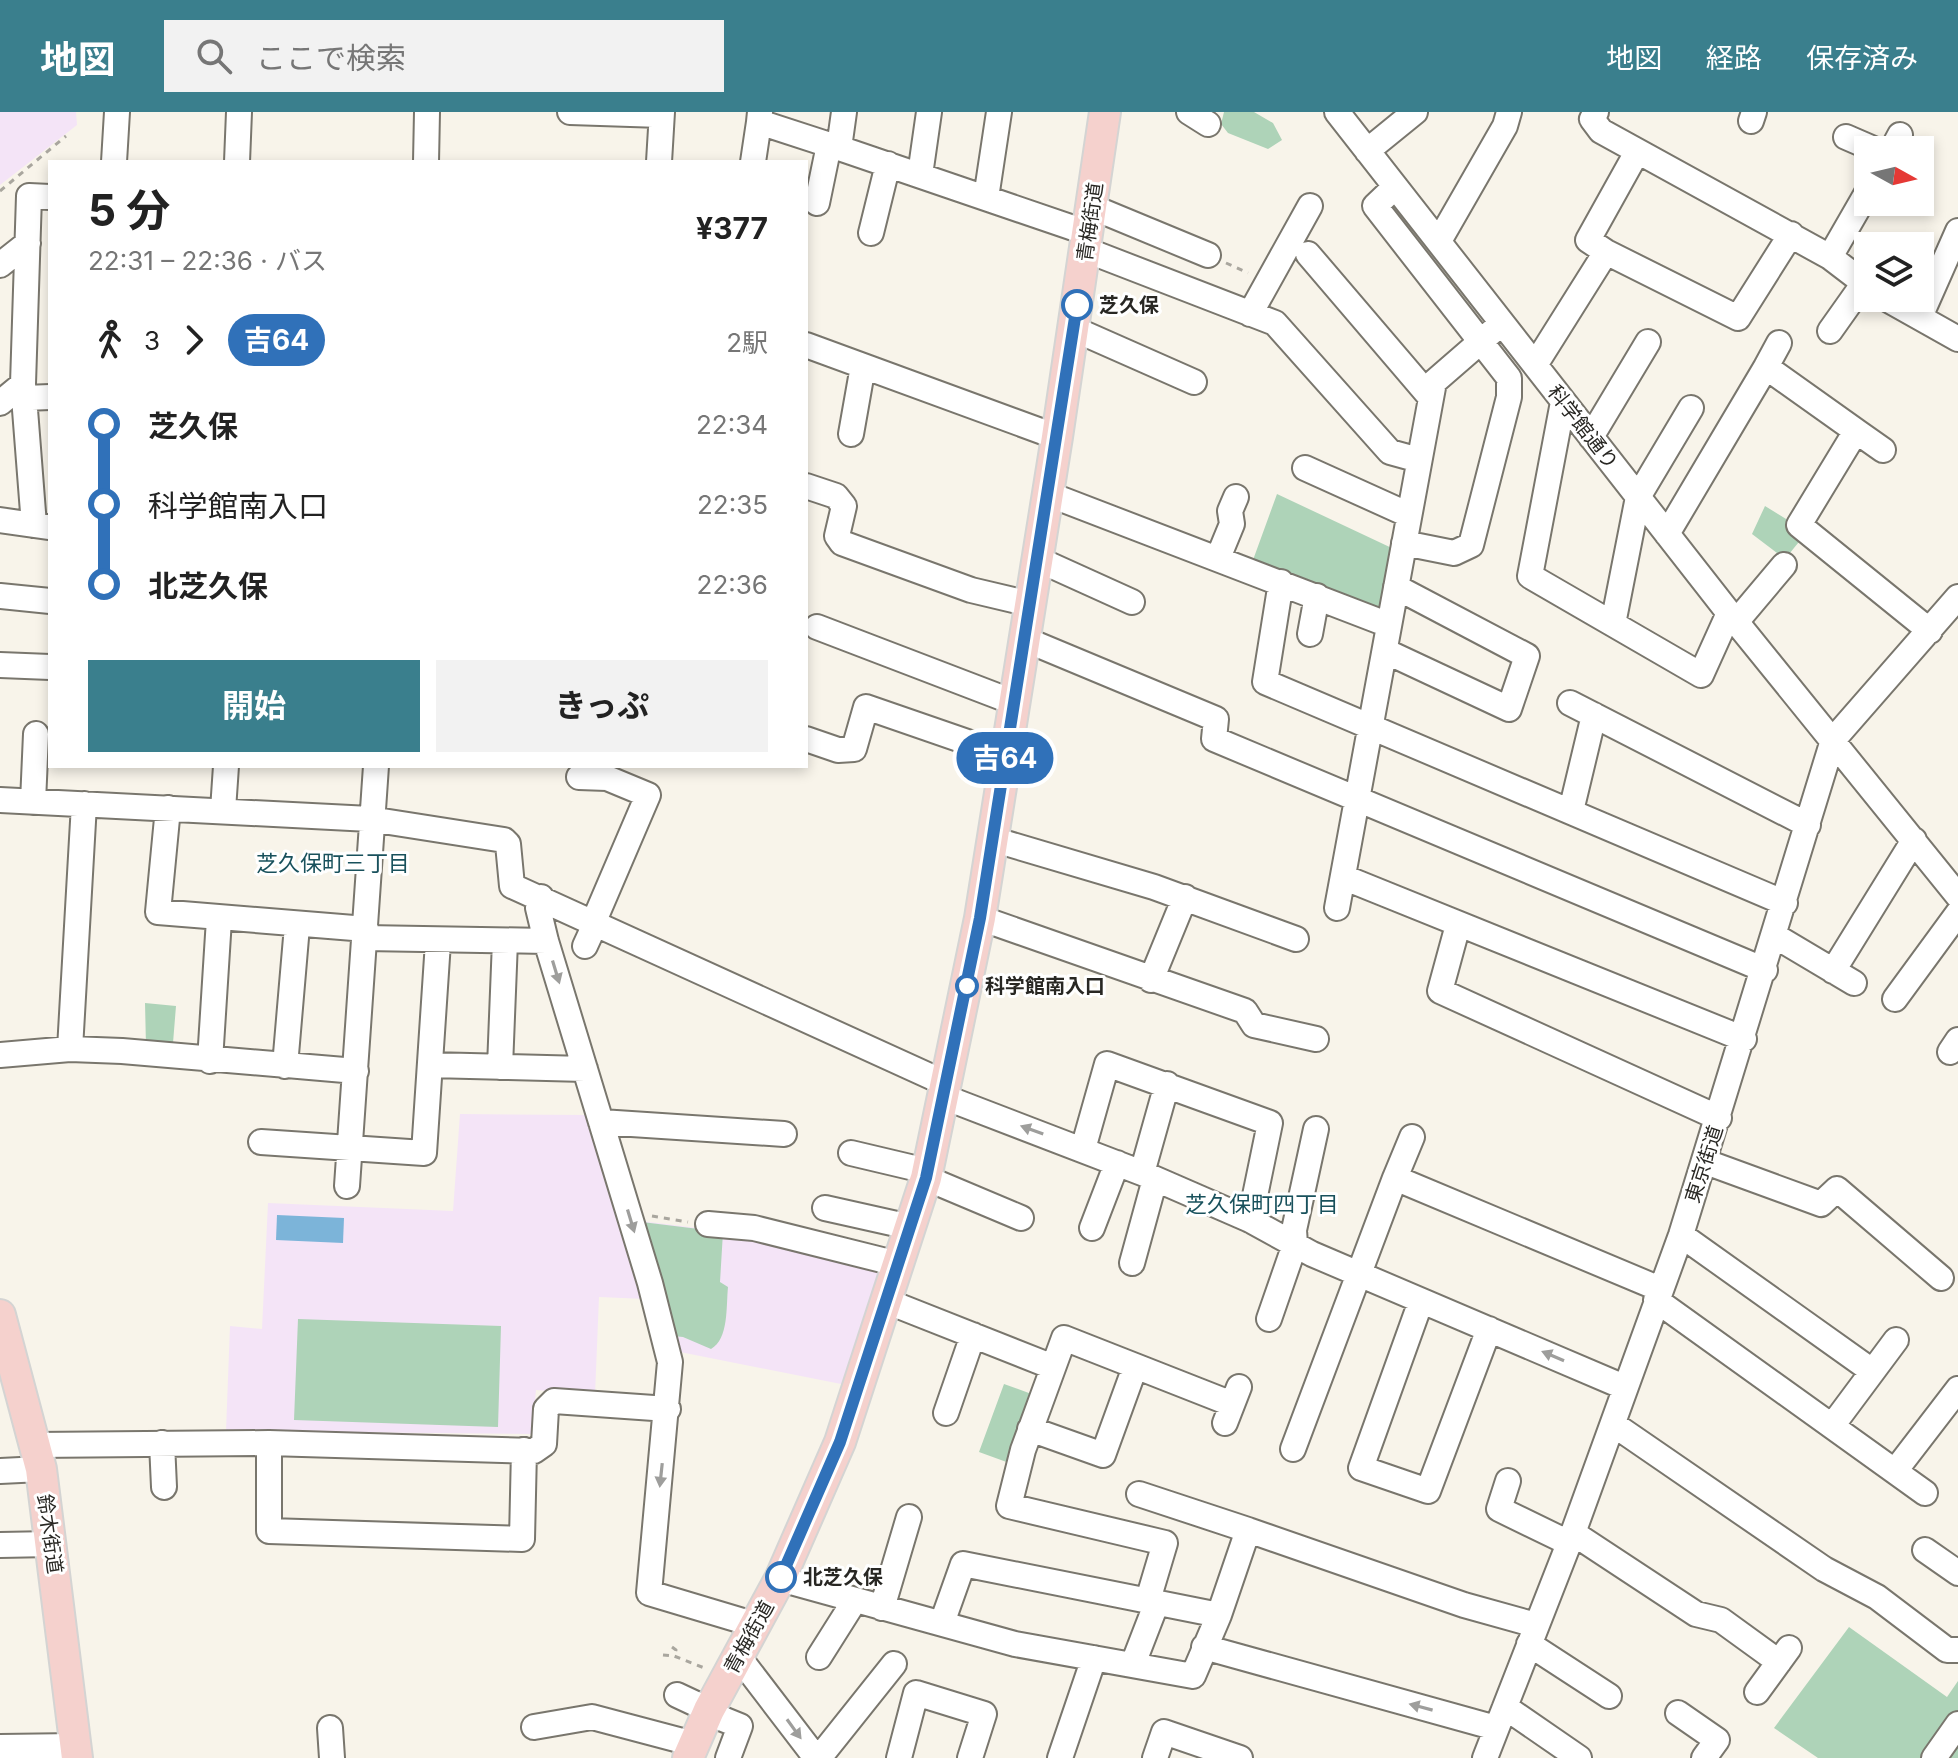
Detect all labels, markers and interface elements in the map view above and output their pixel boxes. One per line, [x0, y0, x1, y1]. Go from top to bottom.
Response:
search box [164, 20, 724, 92]
icon: search [192, 34, 236, 78]
text: 地図 [40, 36, 116, 82]
text: ここで検索 [256, 40, 406, 76]
text: 地図 [1606, 41, 1662, 75]
text: 経路 [1706, 41, 1762, 75]
text: 保存済み [1806, 41, 1918, 75]
north arrow [1854, 136, 1934, 216]
map controls [1854, 136, 1934, 312]
street label: 青梅街道 [1073, 181, 1107, 263]
text: 5 分 [88, 183, 171, 237]
text: ¥377 [696, 210, 768, 246]
button: layers [1854, 232, 1934, 312]
text: 22:31 – 22:36 · バス [88, 245, 327, 276]
marker: 芝久保 [1062, 290, 1092, 320]
place label: 芝久保 [1099, 293, 1159, 317]
icon: walk [88, 318, 132, 362]
icon: forward [172, 318, 216, 362]
text: 吉64 [244, 323, 309, 357]
text: 3 [144, 325, 160, 356]
text: 2駅 [726, 327, 768, 358]
street label: 科学館通り [1543, 380, 1623, 474]
text: 芝久保 [148, 408, 238, 444]
text: 22:34 [696, 409, 768, 440]
text: 科学館南入口 [148, 488, 328, 524]
text: 22:35 [697, 489, 768, 520]
text: 北芝久保 [148, 568, 268, 604]
text: 22:36 [697, 569, 768, 600]
button: 開始 [88, 660, 420, 752]
button: きっぷ [436, 660, 768, 752]
line badge: 吉64 [959, 732, 1051, 784]
text: 吉64 [972, 741, 1038, 775]
district label: 芝久保町三丁目 [256, 850, 410, 876]
one-way arrow [550, 960, 563, 984]
place label: 科学館南入口 [985, 974, 1105, 998]
marker: 科学館南入口 [956, 975, 978, 997]
street label: 東京街道 [1680, 1122, 1728, 1206]
one-way arrow [1020, 1123, 1044, 1136]
district label: 芝久保町四丁目 [1185, 1191, 1339, 1217]
one-way arrow [625, 1209, 638, 1233]
one-way arrow [1541, 1350, 1565, 1363]
one-way arrow [655, 1463, 668, 1488]
street label: 鈴木街道 [33, 1493, 67, 1575]
marker: 北芝久保 [766, 1562, 796, 1592]
place label: 北芝久保 [803, 1565, 883, 1589]
street label: 青梅街道 [719, 1596, 779, 1678]
one-way arrow [1409, 1700, 1433, 1713]
one-way arrow [786, 1718, 802, 1740]

